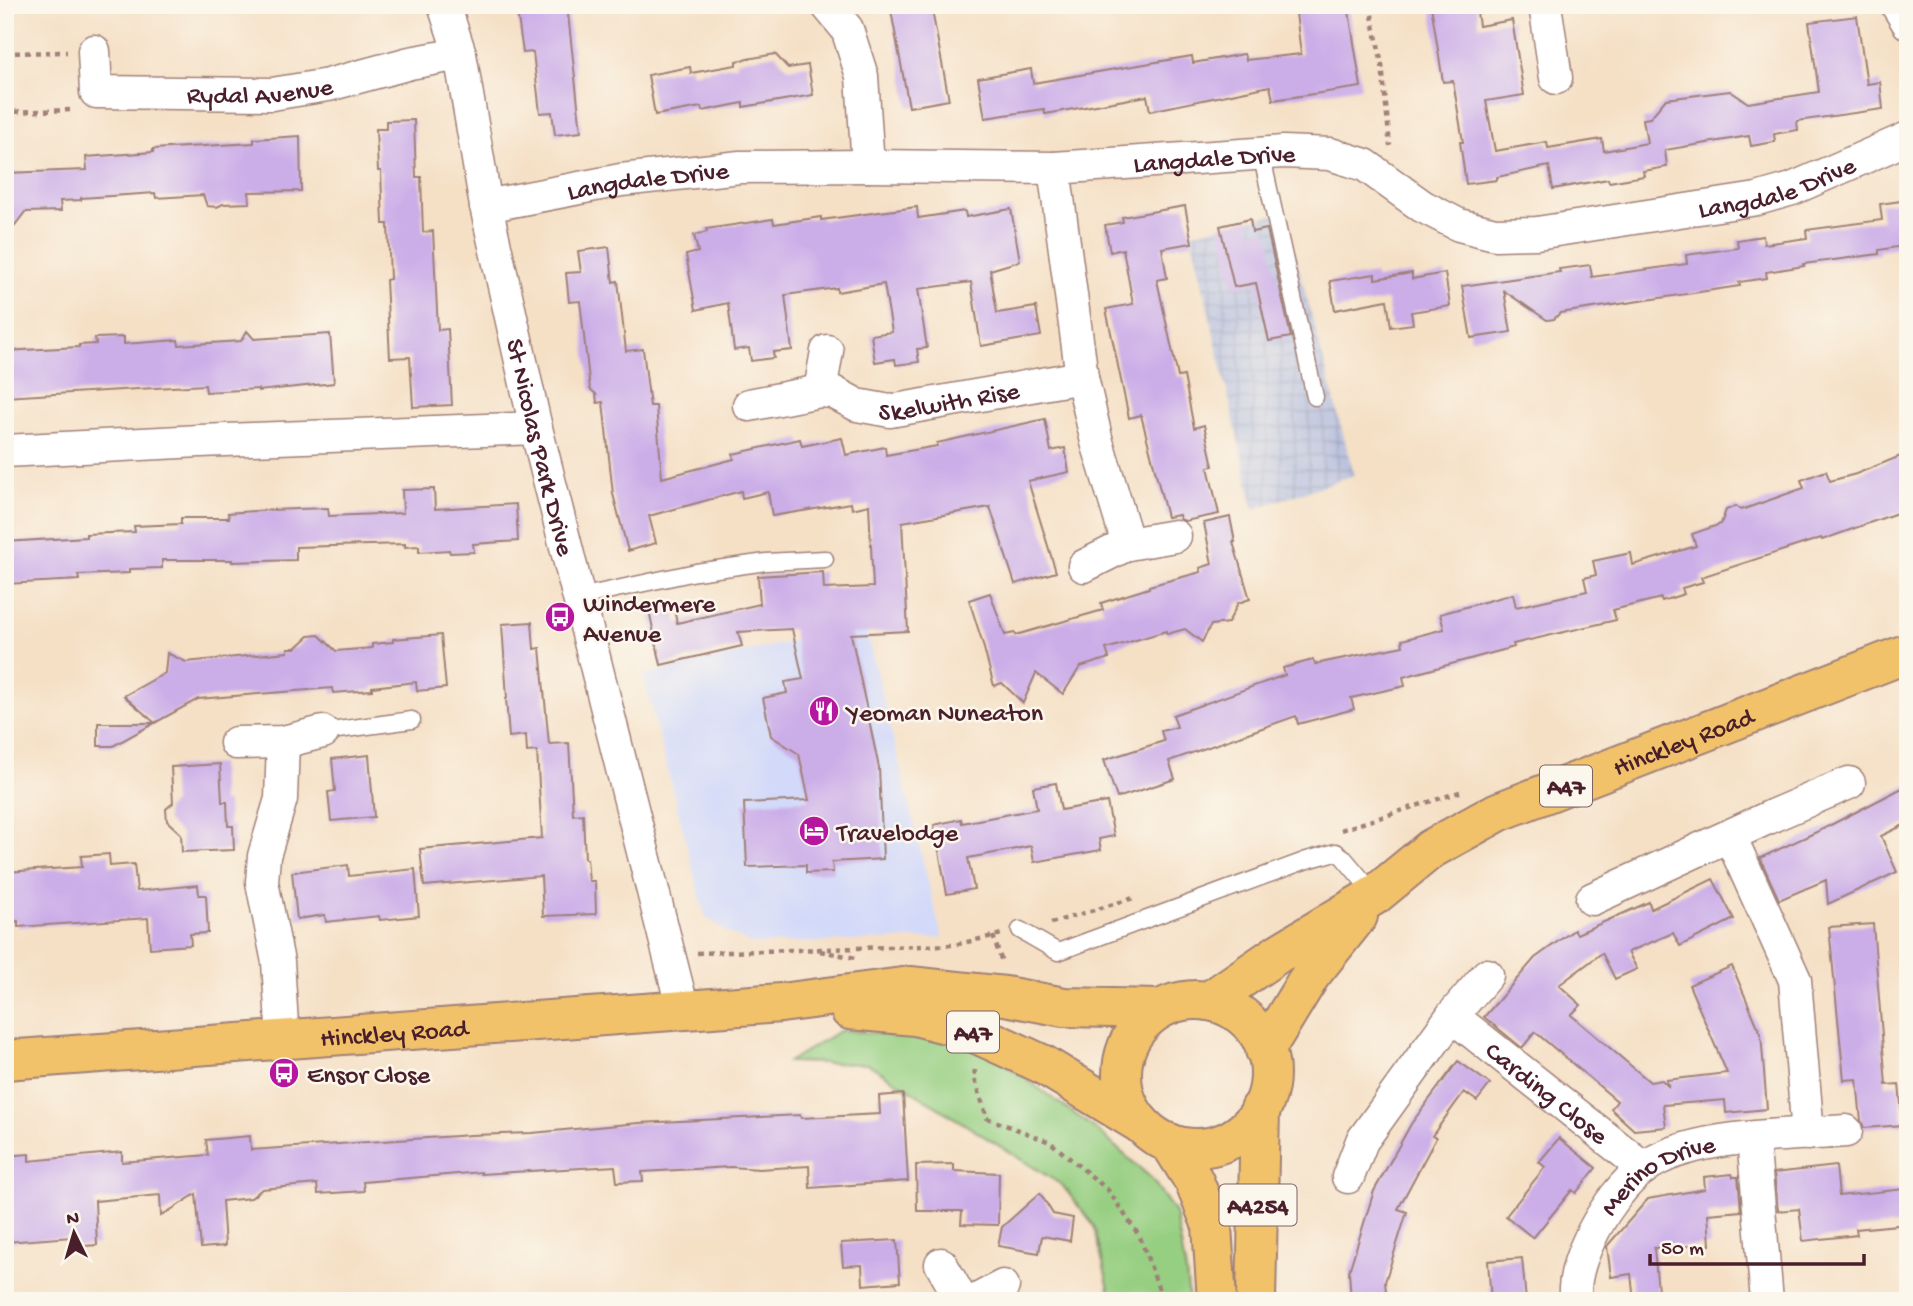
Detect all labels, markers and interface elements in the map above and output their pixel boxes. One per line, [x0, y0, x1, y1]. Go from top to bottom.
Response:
street label: Rydal Avenue [187, 73, 336, 114]
street label: Langdale Drive [1132, 141, 1297, 182]
street label: Langdale Drive [1697, 152, 1862, 228]
street label: Langdale Drive [565, 157, 731, 210]
street label: St Nicolas Park Drive [496, 336, 579, 560]
street label: Skelwith Rise [876, 377, 1023, 431]
place label: Windermere Avenue [583, 591, 716, 652]
bus stop icon: Windermere Avenue [543, 600, 577, 634]
restaurant icon: Yeoman Nuneaton [807, 694, 841, 728]
place label: Yeoman Nuneaton [845, 700, 1044, 731]
street label: Hinckley Road [1609, 703, 1761, 786]
road number: A47 [1540, 766, 1592, 806]
hotel icon: Travelodge [797, 814, 831, 848]
place label: Travelodge [835, 820, 959, 851]
road number: A47 [947, 1012, 999, 1052]
street label: Hinckley Road [319, 1015, 471, 1057]
street label: Carding Close [1477, 1037, 1613, 1154]
bus stop icon: Ensor Close [267, 1056, 301, 1090]
place label: Ensor Close [307, 1062, 431, 1093]
street label: Merino Drive [1595, 1131, 1719, 1223]
road number: A4254 [1220, 1184, 1296, 1226]
north arrow [38, 1198, 108, 1268]
text: N [66, 1208, 80, 1232]
scale bar [1650, 1222, 1864, 1266]
text: 50 m [1661, 1238, 1704, 1263]

